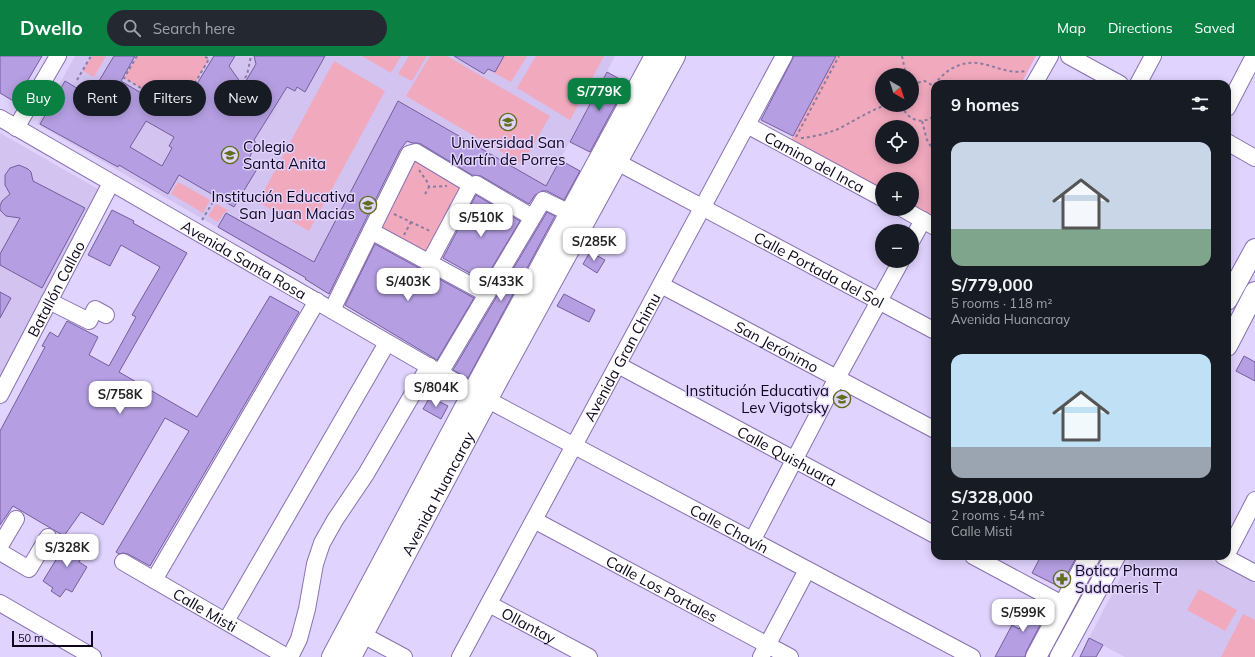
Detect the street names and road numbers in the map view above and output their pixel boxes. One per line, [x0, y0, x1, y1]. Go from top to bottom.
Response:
street label: Camino del Inca [761, 127, 868, 196]
street label: Avenida Santa Rosa [178, 216, 310, 303]
street label: Calle Portada del Sol [751, 227, 888, 312]
street label: Batallón Callao [23, 237, 89, 340]
street label: Avenida Gran Chimu [579, 289, 664, 425]
street label: San Jerónimo [732, 316, 822, 376]
street label: Calle Quishuara [734, 421, 840, 490]
street label: Avenida Huancaray [397, 428, 478, 559]
street label: Calle Chavín [687, 499, 772, 557]
street label: Calle Los Portales [603, 551, 721, 626]
street label: Calle Misti [170, 584, 241, 636]
street label: Ollantay [498, 603, 559, 647]

